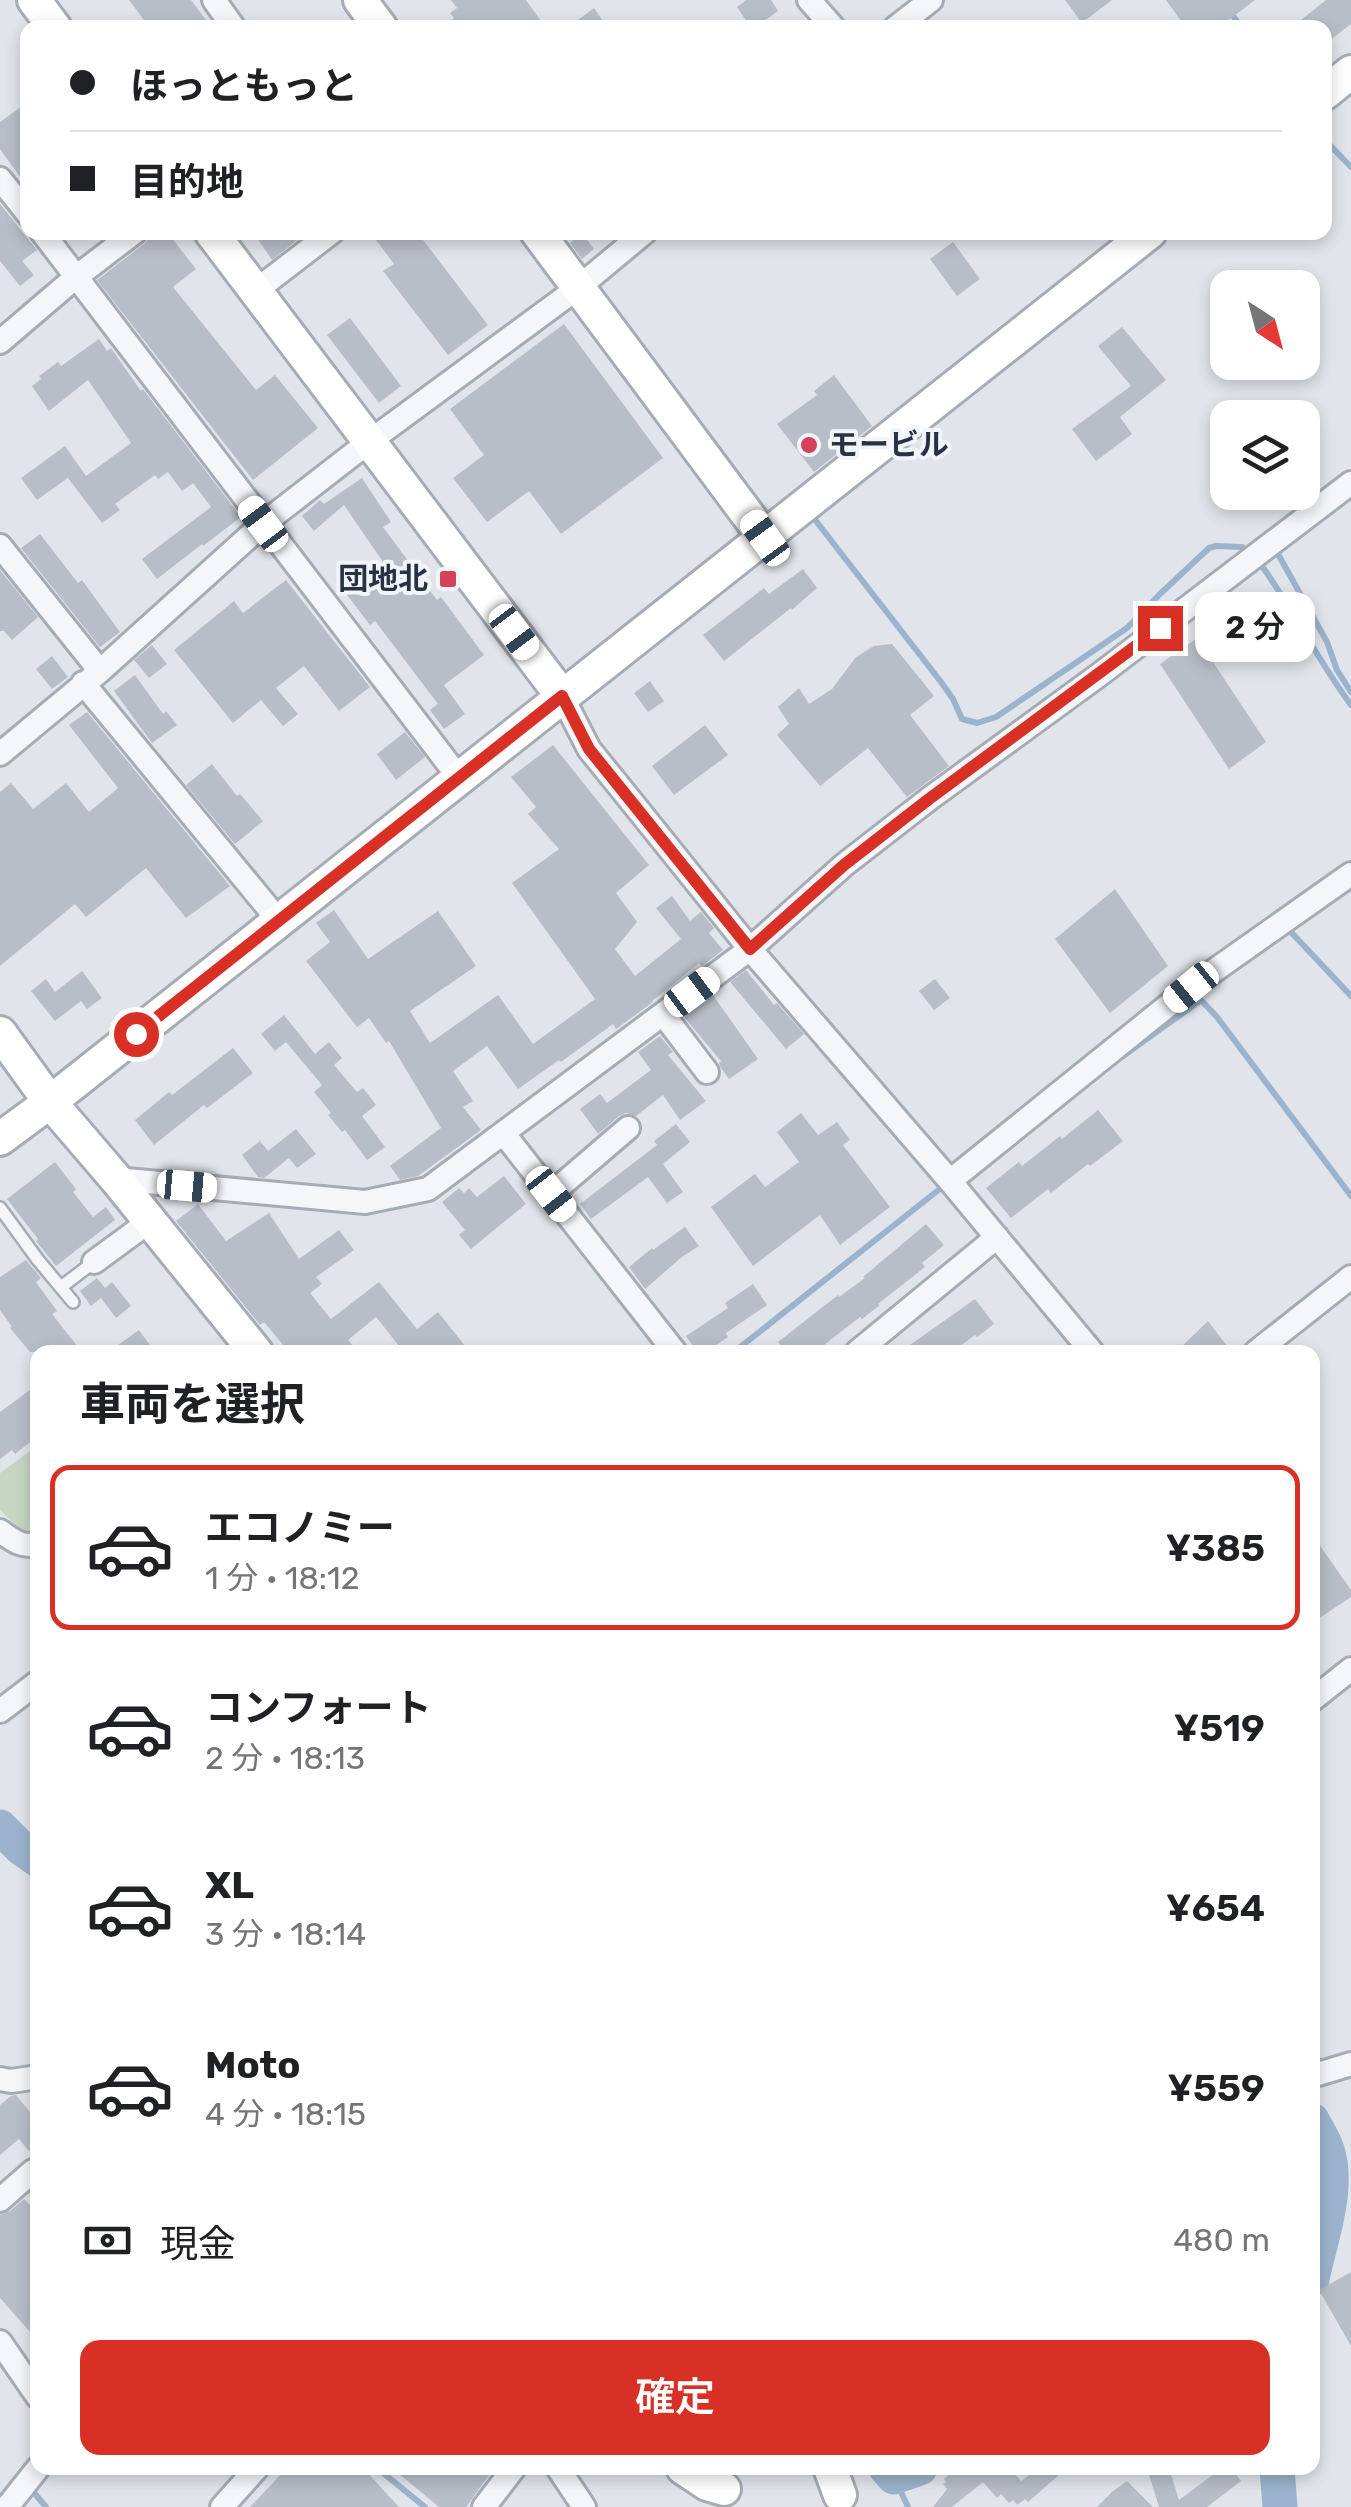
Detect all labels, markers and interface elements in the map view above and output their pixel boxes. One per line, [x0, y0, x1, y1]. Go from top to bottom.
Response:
text: ほっともっと [130, 63, 358, 109]
text: 目的地 [130, 159, 244, 205]
north arrow [1210, 270, 1320, 380]
map controls [1210, 270, 1320, 510]
button: layers [1210, 400, 1320, 510]
place label: モービル [829, 427, 949, 463]
marker: モービル [798, 434, 820, 456]
car [233, 491, 293, 557]
car [735, 505, 795, 571]
place label: 団地北 [338, 561, 428, 597]
marker: 団地北 [437, 568, 459, 590]
callout: 2 分 [1195, 593, 1315, 663]
car [484, 599, 544, 665]
route end [1138, 606, 1183, 651]
text: 2 分 [1225, 608, 1285, 646]
car [1158, 956, 1224, 1018]
car [659, 962, 725, 1022]
route start [114, 1012, 159, 1057]
car [521, 1161, 581, 1227]
car [156, 1168, 218, 1204]
text: 車両を選択 [80, 1378, 305, 1431]
icon: car [85, 1503, 175, 1593]
text: エコノミー [205, 1505, 395, 1551]
text: ¥385 [1166, 1525, 1265, 1571]
text: 1 分 · 18:12 [205, 1559, 360, 1597]
icon: car [85, 1683, 175, 1773]
text: コンフォート [205, 1685, 432, 1731]
text: ¥519 [1174, 1705, 1265, 1751]
text: 2 分 · 18:13 [205, 1739, 365, 1777]
text: XL [205, 1862, 254, 1908]
icon: car [85, 1863, 175, 1953]
text: ¥654 [1166, 1885, 1265, 1931]
text: 3 分 · 18:14 [205, 1915, 366, 1953]
text: Moto [205, 2042, 301, 2088]
icon: car [85, 2043, 175, 2133]
text: ¥559 [1168, 2065, 1265, 2111]
text: 4 分 · 18:15 [205, 2095, 366, 2133]
icon: cash [80, 2213, 135, 2268]
text: 現金 [160, 2221, 236, 2267]
text: 480 m [1173, 2221, 1270, 2259]
button: 確定 [80, 2340, 1270, 2455]

